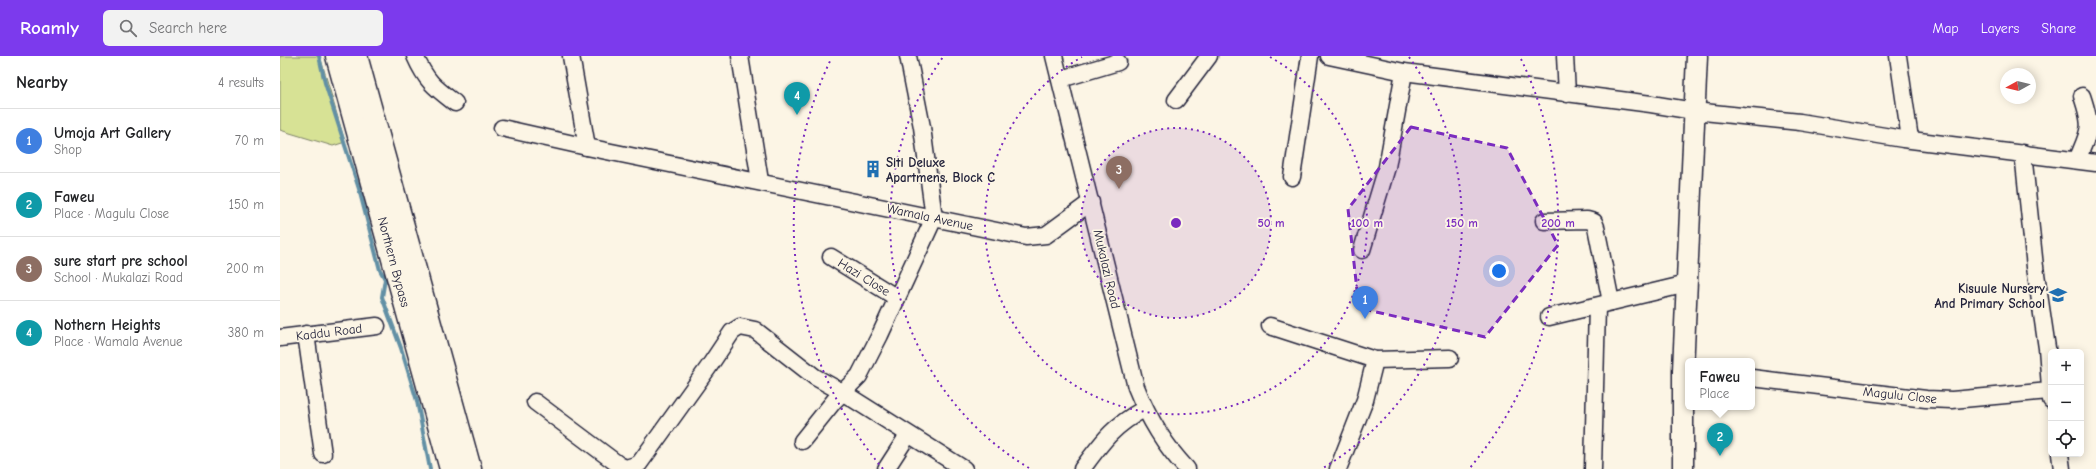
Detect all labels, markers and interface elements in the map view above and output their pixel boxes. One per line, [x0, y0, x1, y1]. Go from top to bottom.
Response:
search box [103, 10, 383, 46]
text: Roamly [20, 17, 79, 39]
icon: search [117, 17, 139, 39]
text: Search here [149, 19, 227, 37]
text: Map [1932, 20, 1959, 37]
text: Layers [1981, 20, 2019, 37]
text: Share [2041, 20, 2076, 37]
north arrow [2000, 68, 2036, 104]
text: Nearby [16, 73, 67, 92]
text: 4 results [218, 75, 264, 90]
pin: 4 [784, 82, 810, 115]
text: Umoja Art Gallery [54, 124, 171, 142]
text: 1 [26, 133, 32, 148]
text: 70 m [235, 133, 264, 148]
text: Shop [54, 142, 82, 157]
place label: Siti Deluxe Apartmens, Block C [886, 155, 995, 185]
pin: 3 [1106, 156, 1132, 189]
building icon: Siti Deluxe Apartmens, Block C [863, 159, 883, 179]
text: Faweu [54, 188, 95, 206]
text: 2 [26, 197, 32, 212]
text: 150 m [229, 197, 264, 212]
street label: Wamala Avenue [885, 201, 975, 234]
text: Place · Magulu Close [54, 206, 169, 221]
street label: Northern Bypass [375, 215, 413, 309]
centre of rings [1169, 216, 1183, 230]
text: 50 m [1257, 216, 1285, 230]
text: 100 m [1351, 216, 1383, 230]
text: 150 m [1446, 216, 1478, 230]
text: 200 m [1541, 216, 1575, 230]
street label: Mukalazi Road [1091, 228, 1123, 310]
text: sure start pre school [54, 252, 188, 270]
street label: Hazi Close [835, 255, 893, 299]
text: 3 [26, 261, 32, 276]
text: 200 m [226, 261, 264, 276]
your location [1489, 261, 1509, 281]
text: School · Mukalazi Road [54, 270, 183, 285]
place label: Kisuule Nursery And Primary School [1934, 281, 2045, 311]
school or university icon: Kisuule Nursery And Primary School [2048, 285, 2068, 305]
pin: 1 [1352, 286, 1378, 319]
text: Nothern Heights [54, 316, 160, 334]
street label: Kaddu Road [295, 320, 363, 344]
text: 4 [26, 325, 32, 340]
text: 380 m [228, 325, 264, 340]
text: Place · Wamala Avenue [54, 334, 183, 349]
map controls [2048, 349, 2084, 457]
button: + [2048, 349, 2084, 385]
popup [1685, 358, 1755, 410]
text: Faweu [1700, 368, 1740, 386]
street label: Magulu Close [1862, 384, 1938, 406]
button: − [2048, 385, 2084, 421]
text: Place [1700, 386, 1729, 401]
button: locate [2048, 421, 2084, 457]
pin: 2 [1707, 423, 1733, 456]

